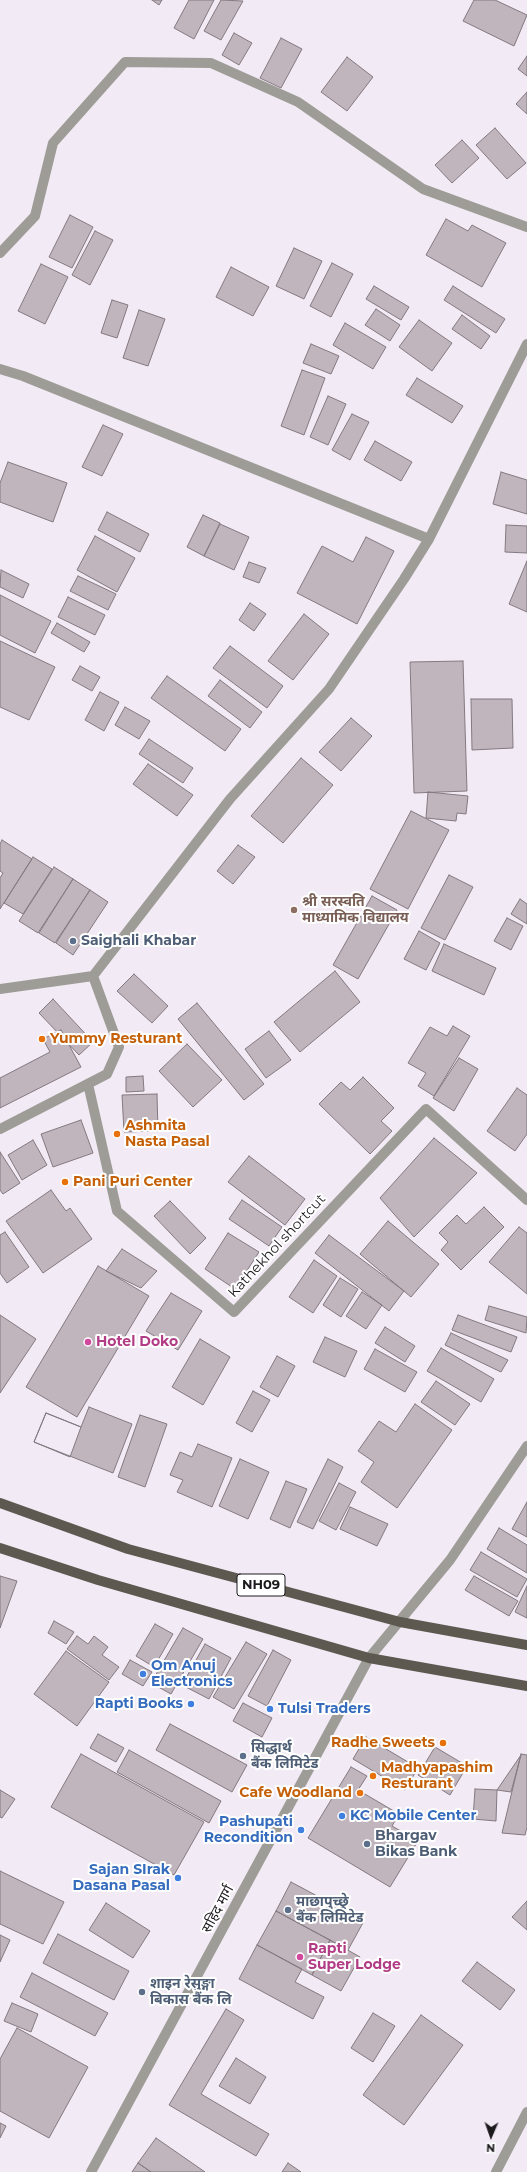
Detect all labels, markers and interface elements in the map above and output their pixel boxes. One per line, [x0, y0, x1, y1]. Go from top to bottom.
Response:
place label: श्री सरस्वति माध्यामिक विद्यालय [302, 894, 409, 926]
marker: श्री सरस्वति माध्यामिक विद्यालय [289, 905, 299, 915]
place label: Saighali Khabar [81, 933, 196, 949]
marker: Saighali Khabar [68, 936, 78, 946]
place label: Yummy Resturant [50, 1031, 182, 1047]
marker: Yummy Resturant [37, 1034, 47, 1044]
place label: Ashmita Nasta Pasal [125, 1118, 210, 1150]
marker: Ashmita Nasta Pasal [112, 1129, 122, 1139]
place label: Pani Puri Center [73, 1174, 193, 1190]
marker: Pani Puri Center [60, 1177, 70, 1187]
street label: Kathekhol shortcut [225, 1191, 329, 1301]
place label: Hotel Doko [96, 1334, 178, 1350]
marker: Hotel Doko [83, 1337, 93, 1347]
road number: NH09 [237, 1574, 285, 1596]
place label: Om Anuj Electronics [151, 1658, 233, 1690]
marker: Om Anuj Electronics [138, 1669, 148, 1679]
place label: Rapti Books [95, 1696, 183, 1712]
marker: Rapti Books [186, 1699, 196, 1709]
place label: Tulsi Traders [278, 1701, 371, 1717]
marker: Tulsi Traders [265, 1704, 275, 1714]
place label: Radhe Sweets [331, 1735, 435, 1751]
marker: Radhe Sweets [438, 1738, 448, 1748]
place label: सिद्धार्थ बैंक लिमिटेड [251, 1740, 318, 1772]
marker: सिद्धार्थ बैंक लिमिटेड [238, 1751, 248, 1761]
place label: Madhyapashim Resturant [381, 1760, 493, 1792]
marker: Madhyapashim Resturant [368, 1771, 378, 1781]
place label: Cafe Woodland [239, 1785, 352, 1801]
marker: Cafe Woodland [355, 1788, 365, 1798]
place label: KC Mobile Center [350, 1808, 476, 1824]
marker: KC Mobile Center [337, 1811, 347, 1821]
place label: Pashupati Recondition [204, 1814, 293, 1846]
marker: Pashupati Recondition [296, 1825, 306, 1835]
place label: Bhargav Bikas Bank [375, 1828, 457, 1860]
marker: Bhargav Bikas Bank [362, 1839, 372, 1849]
place label: Sajan SIrak Dasana Pasal [72, 1862, 170, 1894]
marker: Sajan SIrak Dasana Pasal [173, 1873, 183, 1883]
street label: सहिद मार्ग [198, 1882, 238, 1936]
place label: माछापुच्छ्रे बैंक लिमिटेड [296, 1894, 363, 1926]
marker: माछापुच्छ्रे बैंक लिमिटेड [283, 1905, 293, 1915]
place label: Rapti Super Lodge [308, 1941, 401, 1974]
marker: Rapti Super Lodge [295, 1952, 305, 1962]
place label: शाइन रेसुङ्गा बिकास बैंक लि [150, 1976, 232, 2008]
marker: शाइन रेसुङ्गा बिकास बैंक लि [137, 1987, 147, 1997]
north arrow [471, 2116, 511, 2156]
text: N [486, 2141, 495, 2155]

